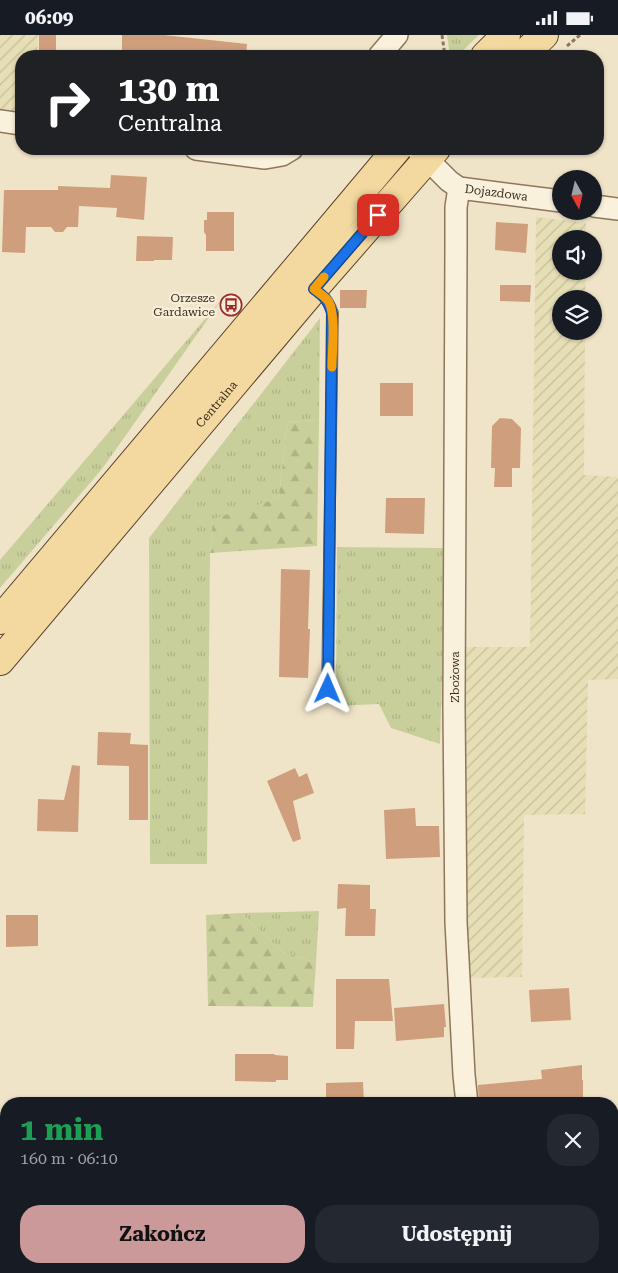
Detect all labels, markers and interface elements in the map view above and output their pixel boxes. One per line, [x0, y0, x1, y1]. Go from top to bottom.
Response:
text: 06:09 [25, 6, 74, 29]
text: 130 m [118, 69, 219, 110]
icon: right [35, 70, 100, 135]
text: Centralna [118, 111, 222, 136]
north arrow [552, 170, 602, 220]
map controls [552, 170, 602, 340]
street label: Dojazdowa [464, 182, 529, 204]
pin [357, 194, 399, 236]
icon: arrive [364, 201, 392, 229]
button: sound [552, 230, 602, 280]
button: layers [552, 290, 602, 340]
place label: Orzesze Gardawice [153, 291, 215, 319]
bus stop icon: Orzesze Gardawice [219, 293, 243, 317]
street label: Centralna [193, 378, 241, 430]
street label: Zbożowa [448, 651, 462, 703]
position arrow [301, 662, 353, 714]
text: 1 min [20, 1112, 103, 1147]
button: close [547, 1114, 599, 1166]
text: 160 m · 06:10 [20, 1149, 118, 1168]
button: Zakończ [20, 1205, 305, 1263]
button: Udostępnij [315, 1205, 599, 1263]

